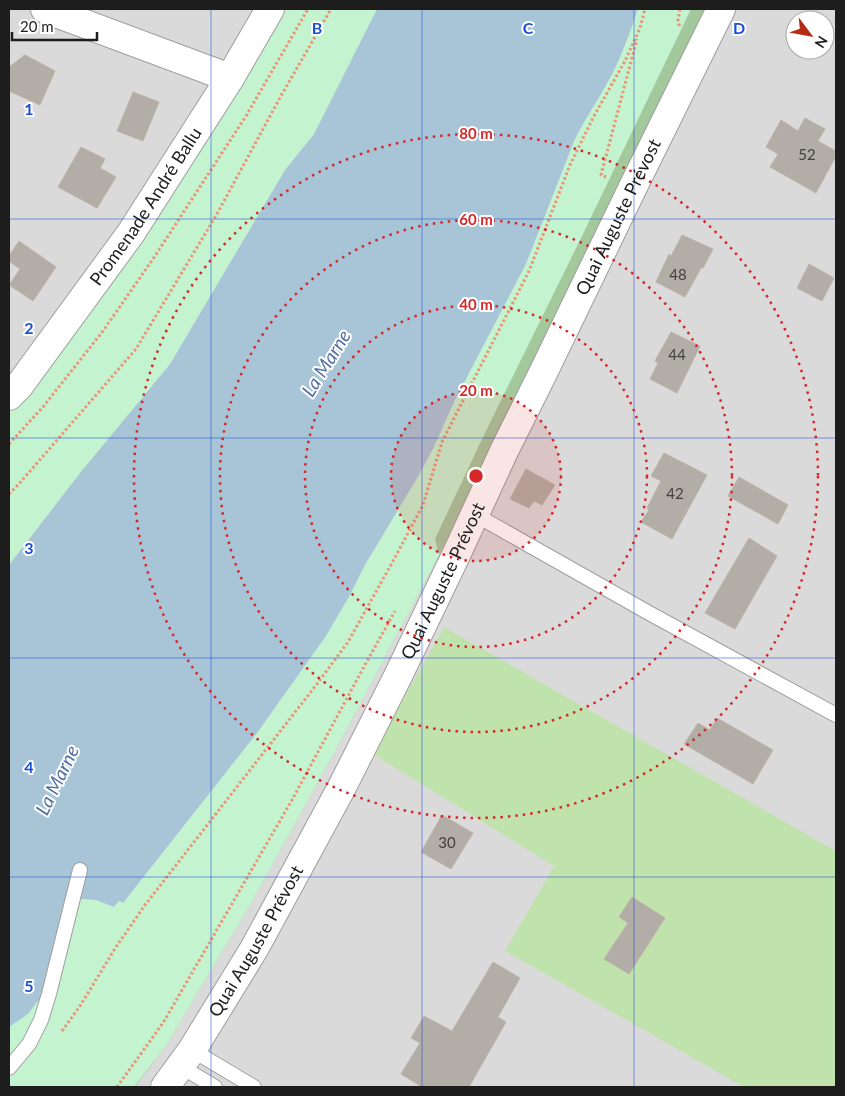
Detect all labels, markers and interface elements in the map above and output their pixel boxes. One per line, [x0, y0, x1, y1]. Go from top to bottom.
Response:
scale bar [12, 10, 98, 42]
north arrow [785, 10, 835, 60]
text: 20 m [20, 17, 54, 35]
text: B [312, 18, 322, 37]
text: C [523, 18, 534, 37]
text: D [733, 18, 745, 37]
text: N [811, 33, 832, 51]
text: 1 [24, 99, 34, 118]
street label: Promenade André Ballu [84, 123, 206, 289]
text: 80 m [459, 124, 493, 142]
street label: Quai Auguste Prévost [570, 135, 665, 299]
house number: 52 [798, 145, 816, 163]
text: 60 m [459, 210, 493, 228]
house number: 48 [669, 265, 687, 283]
text: 40 m [459, 295, 493, 313]
text: 2 [24, 318, 34, 337]
water label: La Marne [296, 325, 355, 400]
house number: 44 [668, 345, 686, 363]
text: 20 m [459, 381, 493, 399]
centre of rings [467, 467, 485, 485]
house number: 42 [666, 484, 684, 502]
street label: Quai Auguste Prévost [396, 498, 489, 663]
text: 3 [24, 538, 34, 557]
water label: La Marne [30, 741, 83, 818]
text: 4 [24, 757, 34, 776]
house number: 30 [438, 833, 456, 851]
street label: Quai Auguste Prévost [203, 861, 308, 1021]
text: 5 [24, 976, 34, 995]

